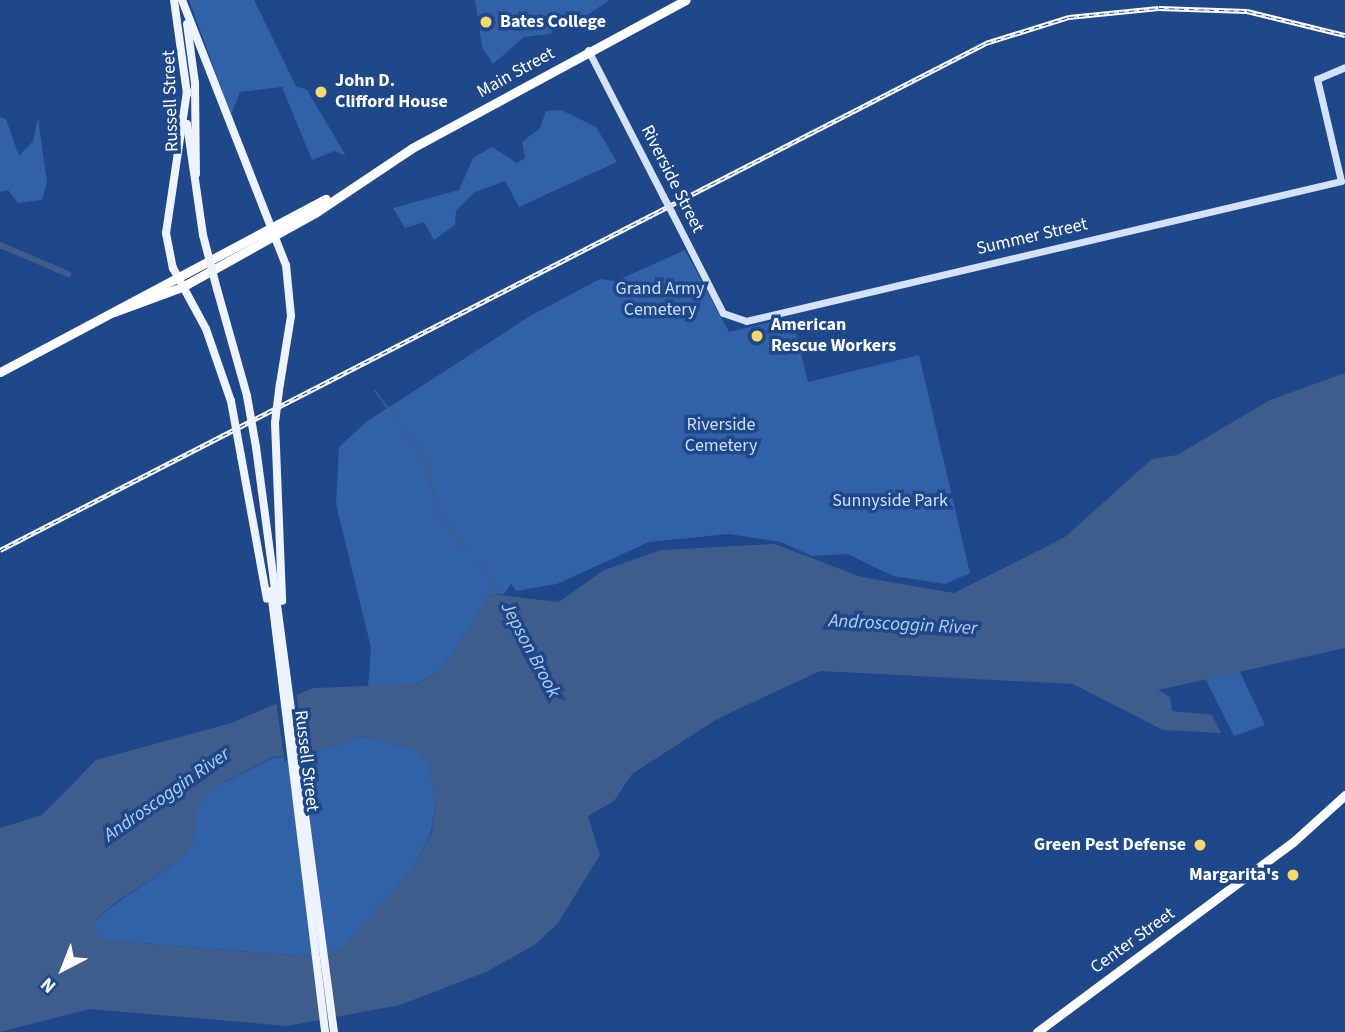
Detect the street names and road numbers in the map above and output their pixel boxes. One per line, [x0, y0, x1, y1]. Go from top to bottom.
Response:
street label: Main Street [474, 43, 558, 103]
street label: Russell Street [158, 50, 184, 152]
street label: Riverside Street [636, 122, 708, 236]
street label: Summer Street [974, 214, 1090, 260]
street label: Russell Street [289, 709, 323, 813]
street label: Center Street [1087, 903, 1179, 979]

